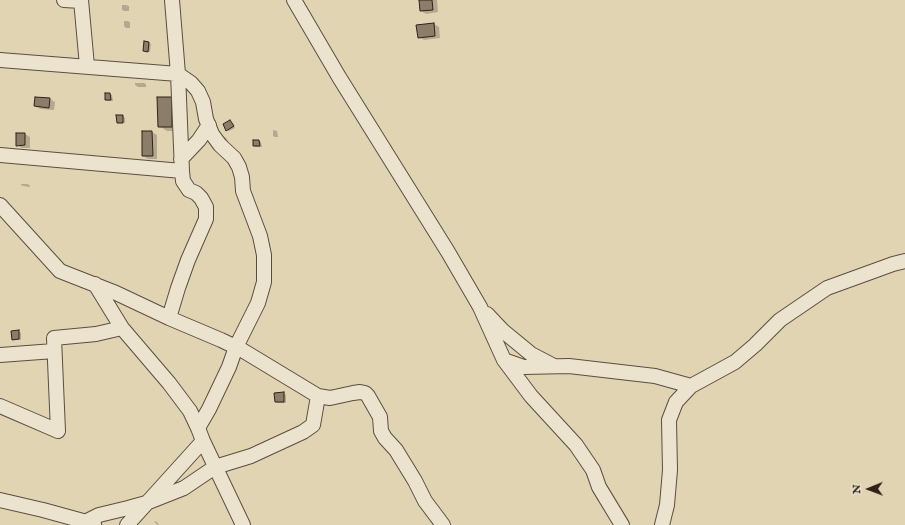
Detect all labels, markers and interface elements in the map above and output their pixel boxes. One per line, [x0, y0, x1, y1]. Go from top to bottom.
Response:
north arrow [849, 469, 889, 509]
text: N [850, 484, 864, 494]

